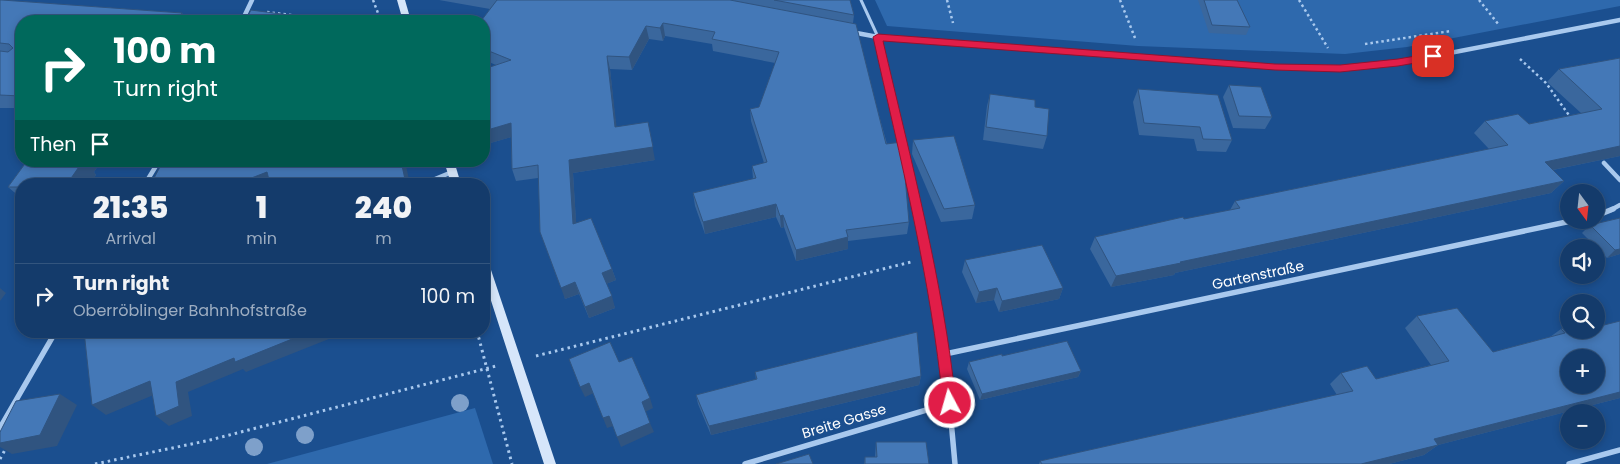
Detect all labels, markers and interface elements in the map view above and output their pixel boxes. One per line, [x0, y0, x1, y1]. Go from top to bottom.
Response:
text: 100 m [113, 26, 216, 75]
icon: right [30, 35, 95, 100]
pin [1412, 35, 1454, 77]
icon: arrive [1419, 42, 1447, 70]
text: Turn right [113, 73, 218, 104]
icon: arrive [86, 130, 114, 158]
text: Then [30, 131, 76, 158]
north arrow [1560, 184, 1605, 229]
map controls [1560, 184, 1605, 449]
text: 21:35 [93, 186, 168, 229]
text: 1 [256, 186, 267, 229]
text: 240 [355, 186, 412, 229]
text: Arrival [105, 227, 156, 250]
text: min [246, 227, 277, 250]
text: m [375, 227, 392, 250]
button: sound [1560, 239, 1605, 284]
street label: Gartenstraße [1210, 255, 1306, 295]
text: Turn right [73, 270, 169, 297]
icon: right [30, 282, 58, 310]
text: 100 m [420, 283, 475, 310]
button: search [1560, 294, 1605, 339]
text: Oberröblinger Bahnhofstraße [73, 299, 307, 322]
button: + [1560, 349, 1605, 394]
position arrow [923, 376, 975, 428]
street label: Breite Gasse [799, 399, 889, 443]
button: − [1560, 404, 1605, 449]

